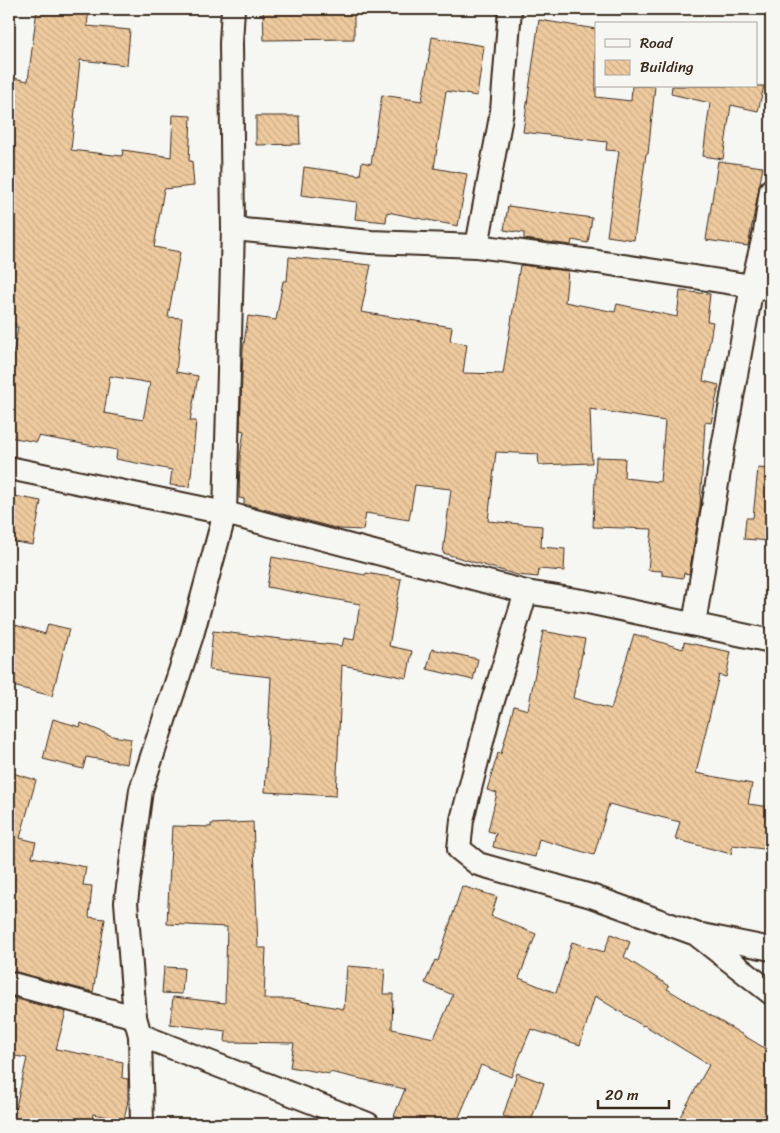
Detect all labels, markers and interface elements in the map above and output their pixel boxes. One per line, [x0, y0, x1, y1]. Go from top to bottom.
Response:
legend [595, 22, 758, 88]
text: Road [640, 30, 673, 56]
text: Building [640, 54, 694, 80]
scale bar [598, 1078, 669, 1110]
text: 20 m [605, 1082, 639, 1108]

